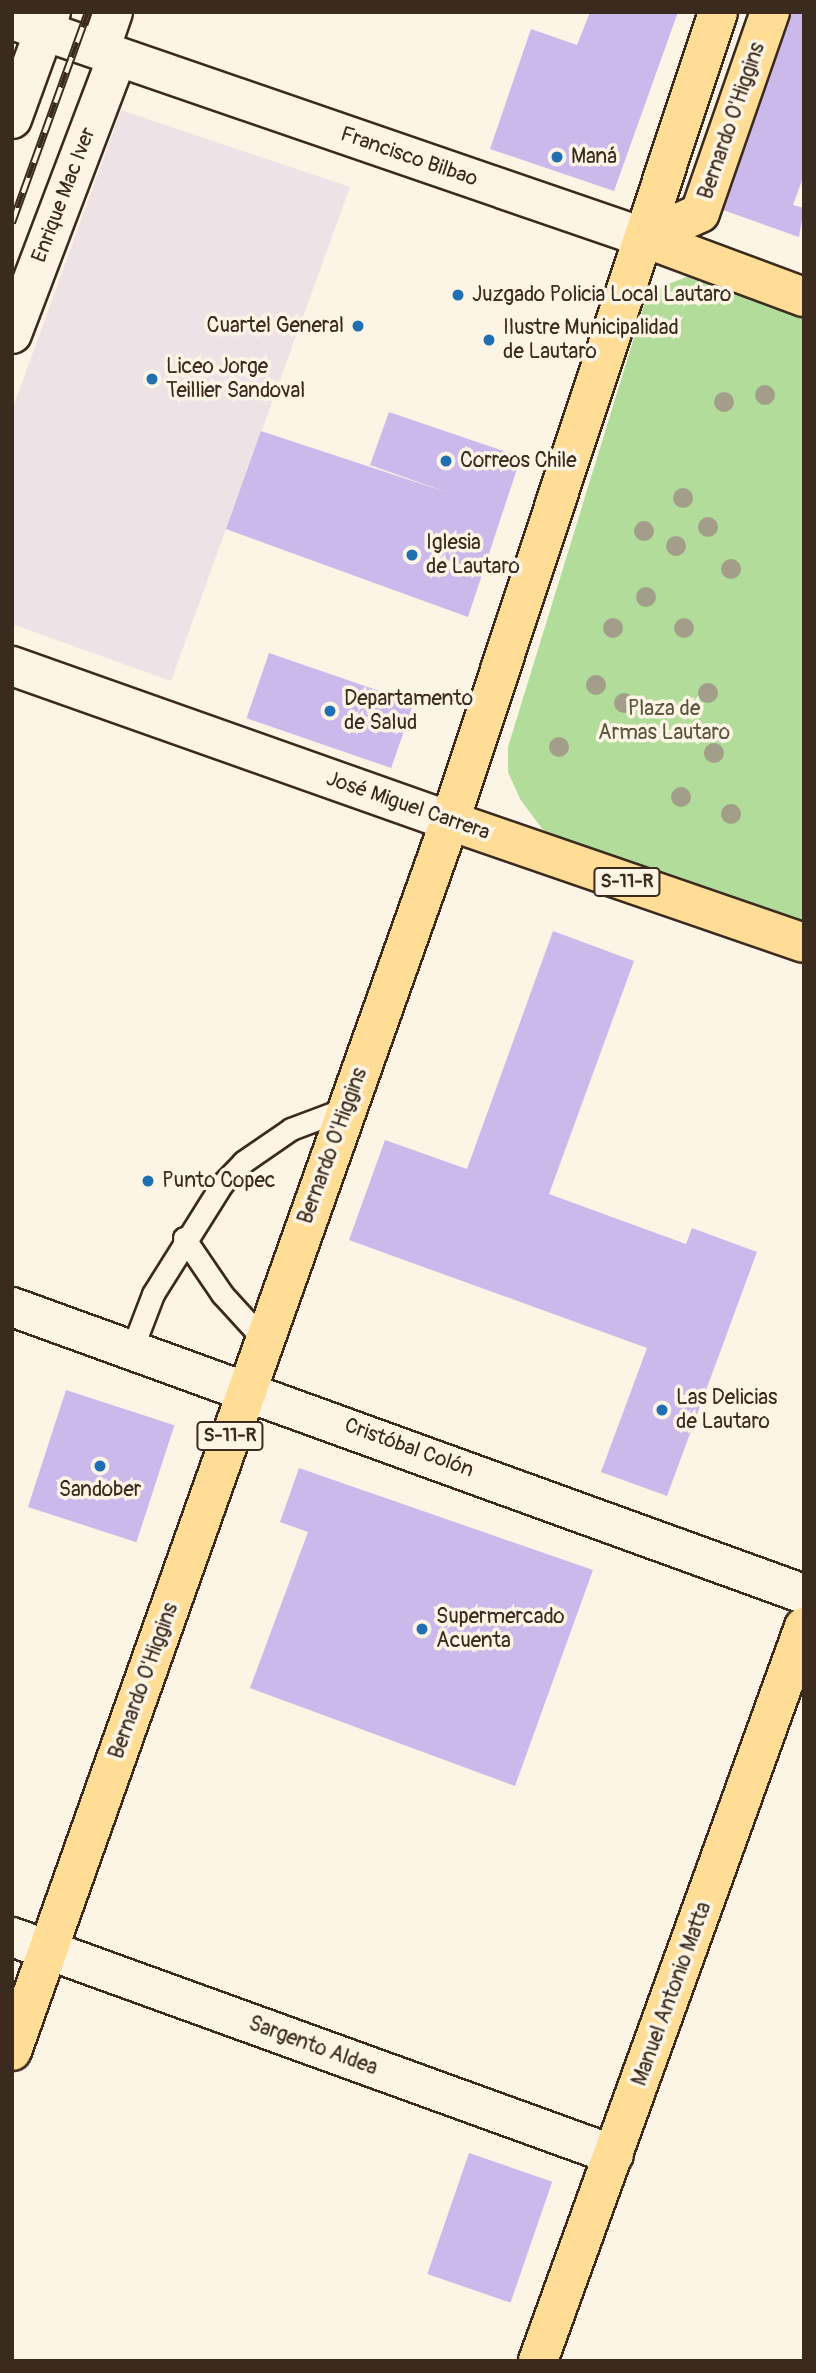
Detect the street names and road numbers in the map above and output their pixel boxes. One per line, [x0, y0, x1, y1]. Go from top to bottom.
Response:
street label: Bernardo O'Higgins [693, 39, 771, 203]
street label: Francisco Bilbao [337, 122, 481, 192]
street label: Enrique Mac Iver [27, 124, 101, 266]
street label: José Miguel Carrera [323, 766, 493, 846]
road number: S-11-R [592, 866, 662, 898]
street label: Bernardo O'Higgins [293, 1065, 373, 1227]
street label: Cristóbal Colón [341, 1413, 477, 1483]
road number: S-11-R [195, 1420, 265, 1452]
street label: Bernardo O'Higgins [104, 1600, 184, 1762]
street label: Manuel Antonio Matta [627, 1899, 717, 2089]
street label: Sargento Aldea [245, 2011, 381, 2081]

